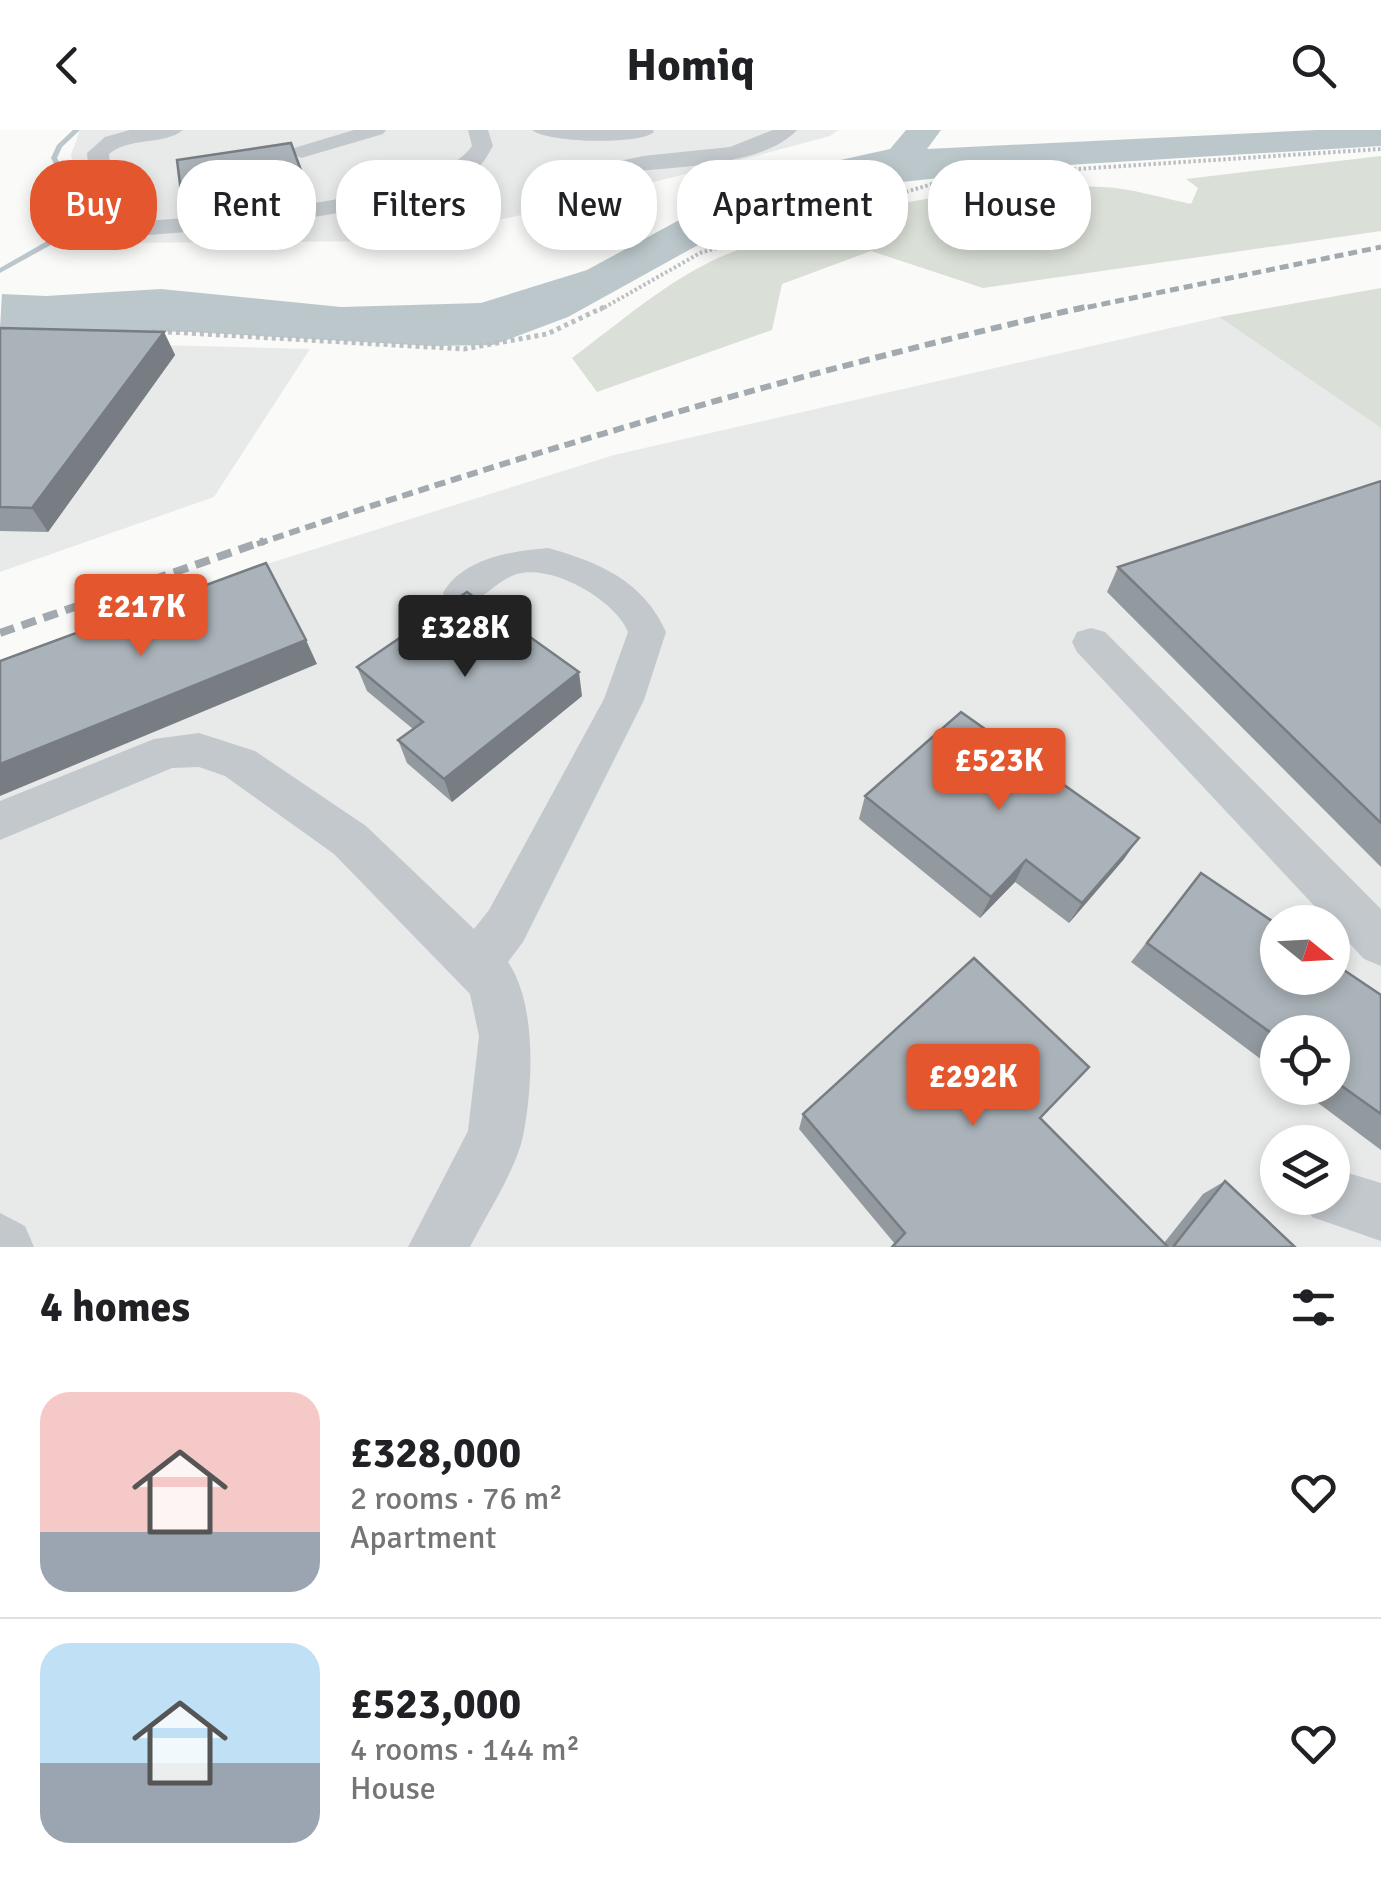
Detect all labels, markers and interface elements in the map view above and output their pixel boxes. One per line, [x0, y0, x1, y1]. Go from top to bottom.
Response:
icon: back [40, 38, 95, 93]
text: Homiq [626, 38, 755, 93]
icon: search [1286, 38, 1341, 93]
chip: Buy [30, 160, 157, 250]
chip: Rent [177, 160, 316, 250]
chip: Filters [336, 160, 501, 250]
chip: New [521, 160, 657, 250]
chip: Apartment [677, 160, 908, 250]
chip: House [928, 160, 1091, 250]
pin: £217K [71, 574, 211, 659]
text: £217K [97, 587, 185, 626]
pin: £328K [395, 595, 535, 680]
text: £328K [421, 608, 509, 647]
pin: £523K [929, 728, 1069, 813]
text: £523K [955, 741, 1043, 780]
north arrow [1260, 905, 1350, 995]
map controls [1260, 905, 1350, 1215]
button: locate [1260, 1015, 1350, 1105]
pin: £292K [903, 1044, 1043, 1129]
text: £292K [929, 1057, 1017, 1096]
button: layers [1260, 1125, 1350, 1215]
icon: filters [1286, 1280, 1341, 1335]
text: 4 homes [40, 1282, 190, 1333]
text: £328,000 [350, 1428, 521, 1479]
icon: home [120, 1432, 240, 1552]
icon: heart [1286, 1465, 1341, 1520]
text: 2 rooms · 76 m² [350, 1479, 563, 1518]
text: Apartment [350, 1518, 497, 1557]
text: £523,000 [350, 1679, 521, 1730]
icon: home [120, 1683, 240, 1803]
icon: heart [1286, 1716, 1341, 1771]
text: 4 rooms · 144 m² [350, 1730, 580, 1769]
text: House [350, 1769, 436, 1808]

